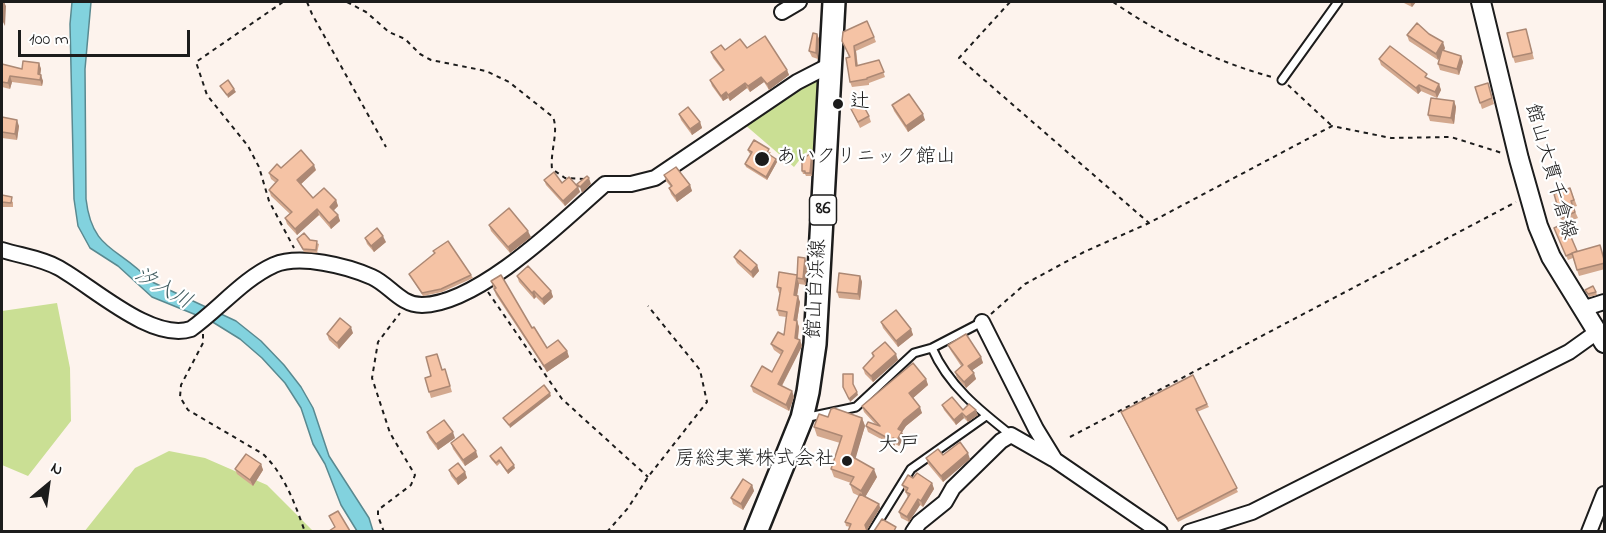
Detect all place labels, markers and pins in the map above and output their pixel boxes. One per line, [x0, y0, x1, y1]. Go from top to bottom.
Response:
place label: 辻 [850, 92, 870, 116]
marker: 辻 [831, 97, 845, 111]
place label: あいクリニック館山 [776, 147, 956, 171]
marker: あいクリニック館山 [753, 150, 771, 168]
place label: 房総実業株式会社 [675, 449, 835, 473]
marker: 房総実業株式会社 [840, 454, 854, 468]

